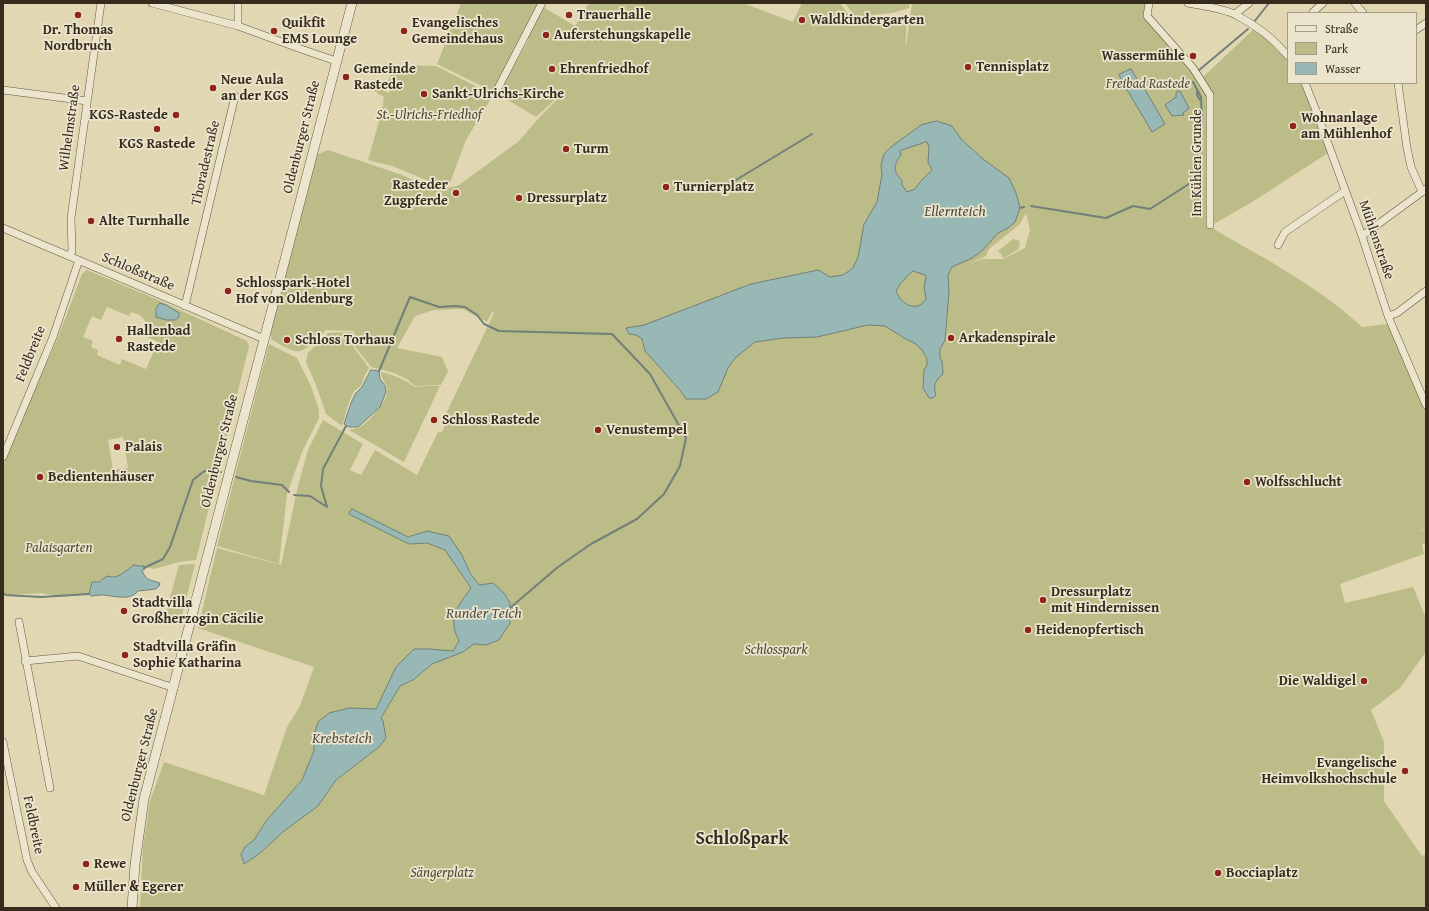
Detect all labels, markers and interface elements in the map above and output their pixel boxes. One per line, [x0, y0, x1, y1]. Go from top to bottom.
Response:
place label: Trauerhalle [577, 7, 651, 23]
marker: Dr. Thomas Nordbruch [73, 10, 83, 20]
marker: Trauerhalle [564, 10, 574, 20]
place label: Waldkindergarten [810, 12, 924, 28]
legend [1287, 12, 1417, 84]
place label: Quikfit EMS Lounge [282, 15, 357, 48]
place label: Evangelisches Gemeindehaus [412, 15, 503, 48]
marker: Waldkindergarten [797, 15, 807, 25]
text: Straße [1325, 20, 1358, 37]
place label: Dr. Thomas Nordbruch [43, 22, 113, 54]
marker: Quikfit EMS Lounge [269, 26, 279, 36]
marker: Evangelisches Gemeindehaus [399, 26, 409, 36]
place label: Auferstehungskapelle [554, 27, 691, 43]
marker: Auferstehungskapelle [541, 30, 551, 40]
text: Park [1325, 40, 1348, 57]
place label: Wassermühle [1102, 48, 1185, 64]
marker: Wassermühle [1188, 51, 1198, 61]
place label: Tennisplatz [976, 59, 1049, 75]
text: Wasser [1325, 60, 1361, 77]
place label: Gemeinde Rastede [354, 61, 416, 94]
place label: Ehrenfriedhof [560, 61, 648, 77]
marker: Tennisplatz [963, 62, 973, 72]
marker: Ehrenfriedhof [547, 64, 557, 74]
place label: Neue Aula an der KGS [221, 72, 289, 104]
marker: Gemeinde Rastede [341, 72, 351, 82]
park label: Freibad Rastede [1106, 76, 1190, 92]
street label: Oldenburger Straße [280, 79, 324, 195]
marker: Neue Aula an der KGS [208, 83, 218, 93]
street label: Wilhelmstraße [56, 84, 84, 172]
place label: Sankt-Ulrichs-Kirche [432, 86, 564, 102]
marker: Sankt-Ulrichs-Kirche [419, 89, 429, 99]
place label: KGS-Rastede [89, 107, 168, 123]
park label: St.-Ulrichs-Friedhof [376, 107, 482, 123]
street label: Im Kühlen Grunde [1189, 109, 1205, 217]
marker: KGS-Rastede [171, 110, 181, 120]
place label: Wohnanlage am Mühlenhof [1301, 110, 1392, 142]
street label: Thoradestraße [188, 119, 224, 207]
marker: Wohnanlage am Mühlenhof [1288, 121, 1298, 131]
marker: KGS Rastede [152, 124, 162, 134]
place label: KGS Rastede [119, 136, 195, 152]
place label: Turm [574, 141, 609, 157]
marker: Turm [561, 144, 571, 154]
place label: Rasteder Zugpferde [384, 177, 448, 210]
place label: Turnierplatz [674, 179, 754, 195]
marker: Turnierplatz [661, 182, 671, 192]
marker: Rasteder Zugpferde [451, 188, 461, 198]
place label: Dressurplatz [527, 190, 607, 206]
marker: Dressurplatz [514, 193, 524, 203]
street label: Mühlenstraße [1355, 198, 1397, 282]
water label: Ellernteich [924, 203, 986, 221]
place label: Alte Turnhalle [99, 213, 190, 229]
marker: Alte Turnhalle [86, 216, 96, 226]
street label: Schloßstraße [99, 249, 177, 295]
place label: Schlosspark-Hotel Hof von Oldenburg [236, 275, 353, 308]
marker: Schlosspark-Hotel Hof von Oldenburg [223, 286, 233, 296]
street label: Feldbreite [12, 323, 50, 385]
place label: Hallenbad Rastede [127, 323, 191, 356]
place label: Arkadenspirale [959, 330, 1056, 346]
place label: Schloss Torhaus [295, 332, 395, 348]
marker: Arkadenspirale [946, 333, 956, 343]
marker: Hallenbad Rastede [114, 334, 124, 344]
marker: Schloss Torhaus [282, 335, 292, 345]
street label: Oldenburger Straße [198, 393, 242, 509]
place label: Schloss Rastede [442, 412, 540, 428]
marker: Schloss Rastede [429, 415, 439, 425]
place label: Venustempel [606, 422, 687, 438]
marker: Venustempel [593, 425, 603, 435]
place label: Palais [125, 439, 162, 455]
marker: Palais [112, 442, 122, 452]
place label: Bedientenhäuser [48, 469, 154, 485]
marker: Bedientenhäuser [35, 472, 45, 482]
place label: Wolfsschlucht [1255, 474, 1342, 490]
marker: Wolfsschlucht [1242, 477, 1252, 487]
park label: Palaisgarten [26, 540, 92, 556]
place label: Dressurplatz mit Hindernissen [1051, 584, 1159, 616]
place label: Stadtvilla Großherzogin Cäcilie [132, 595, 264, 628]
marker: Dressurplatz mit Hindernissen [1038, 595, 1048, 605]
water label: Runder Teich [446, 605, 522, 623]
marker: Stadtvilla Großherzogin Cäcilie [119, 606, 129, 616]
place label: Heidenopfertisch [1036, 622, 1144, 638]
marker: Heidenopfertisch [1023, 625, 1033, 635]
place label: Stadtvilla Gräfin Sophie Katharina [133, 639, 241, 672]
park label: Schlosspark [744, 642, 808, 658]
marker: Stadtvilla Gräfin Sophie Katharina [120, 650, 130, 660]
place label: Die Waldigel [1279, 673, 1356, 689]
marker: Die Waldigel [1359, 676, 1369, 686]
street label: Oldenburger Straße [118, 707, 162, 823]
water label: Krebsteich [312, 730, 372, 748]
place label: Evangelische Heimvolkshochschule [1261, 755, 1397, 788]
marker: Evangelische Heimvolkshochschule [1400, 766, 1410, 776]
street label: Feldbreite [19, 794, 47, 856]
district label: Schloßpark [696, 828, 788, 850]
place label: Rewe [94, 856, 126, 872]
marker: Rewe [81, 859, 91, 869]
park label: Sängerplatz [410, 865, 474, 881]
place label: Bocciaplatz [1226, 865, 1298, 881]
marker: Bocciaplatz [1213, 868, 1223, 878]
place label: Müller & Egerer [84, 879, 183, 895]
marker: Müller & Egerer [71, 882, 81, 892]

